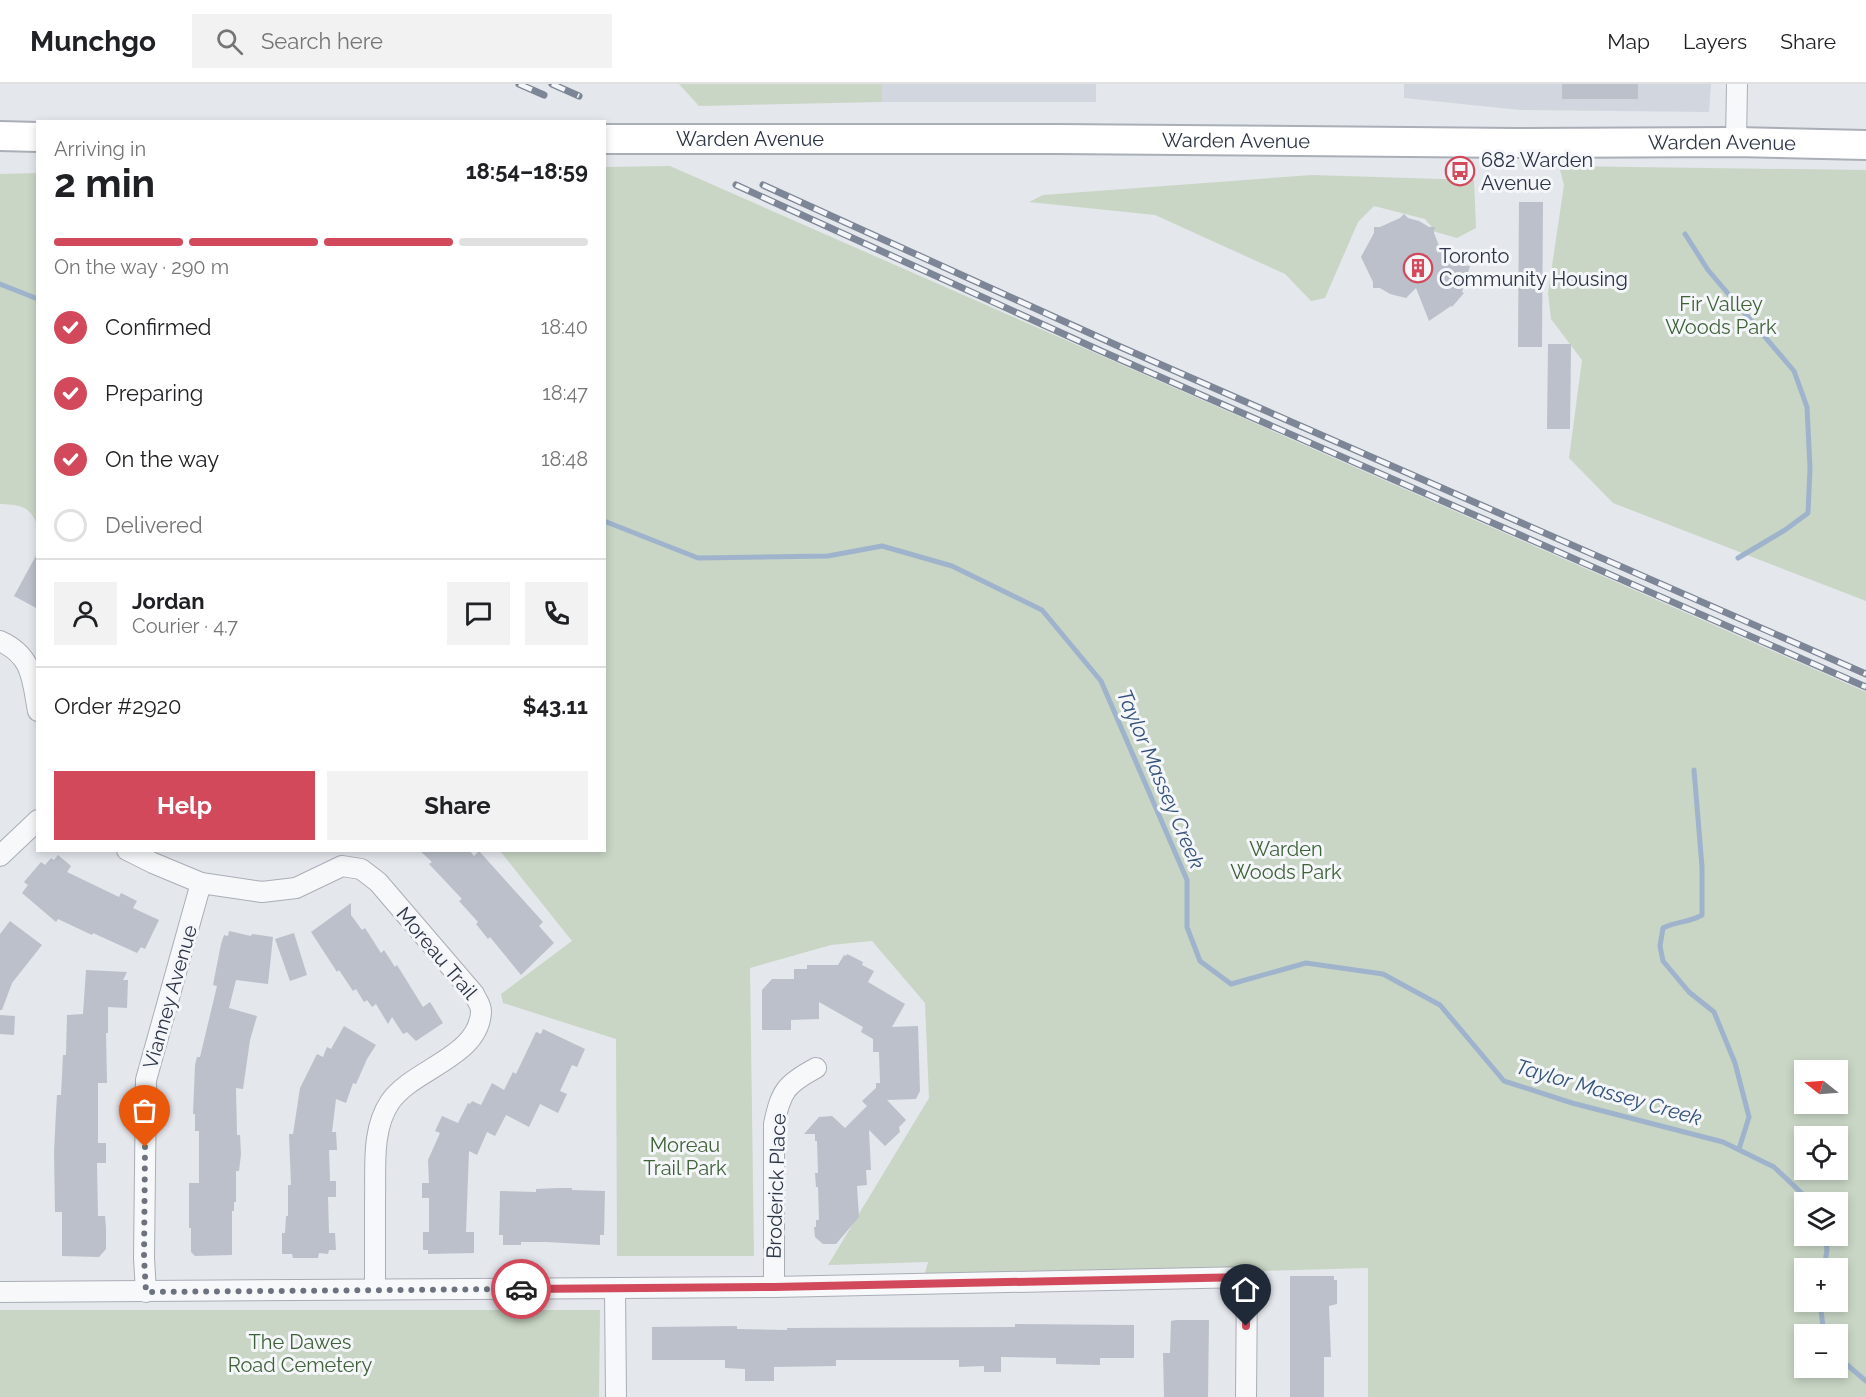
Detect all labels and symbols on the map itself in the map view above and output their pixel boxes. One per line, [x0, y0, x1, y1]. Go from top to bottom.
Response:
street label: Warden Avenue [676, 127, 824, 151]
street label: Warden Avenue [1162, 128, 1310, 153]
street label: Warden Avenue [1648, 130, 1797, 155]
place label: 682 Warden Avenue [1481, 148, 1593, 195]
bus stop icon: 682 Warden Avenue [1444, 155, 1476, 187]
place label: Toronto Community Housing [1439, 244, 1628, 291]
building icon: Toronto Community Housing [1402, 252, 1434, 284]
park label: Fir Valley Woods Park [1665, 292, 1777, 339]
water label: Taylor Massey Creek [1112, 686, 1210, 872]
park label: Warden Woods Park [1230, 837, 1342, 884]
street label: Moreau Trail [391, 902, 483, 1004]
street label: Vianney Avenue [138, 922, 202, 1072]
water label: Taylor Massey Creek [1513, 1053, 1705, 1131]
north arrow [1794, 1060, 1848, 1114]
pin [119, 1085, 170, 1147]
street label: Broderick Place [761, 1113, 791, 1259]
park label: Moreau Trail Park [643, 1133, 727, 1180]
courier [491, 1259, 551, 1319]
pin [1220, 1264, 1271, 1326]
park label: The Dawes Road Cemetery [228, 1330, 372, 1377]

